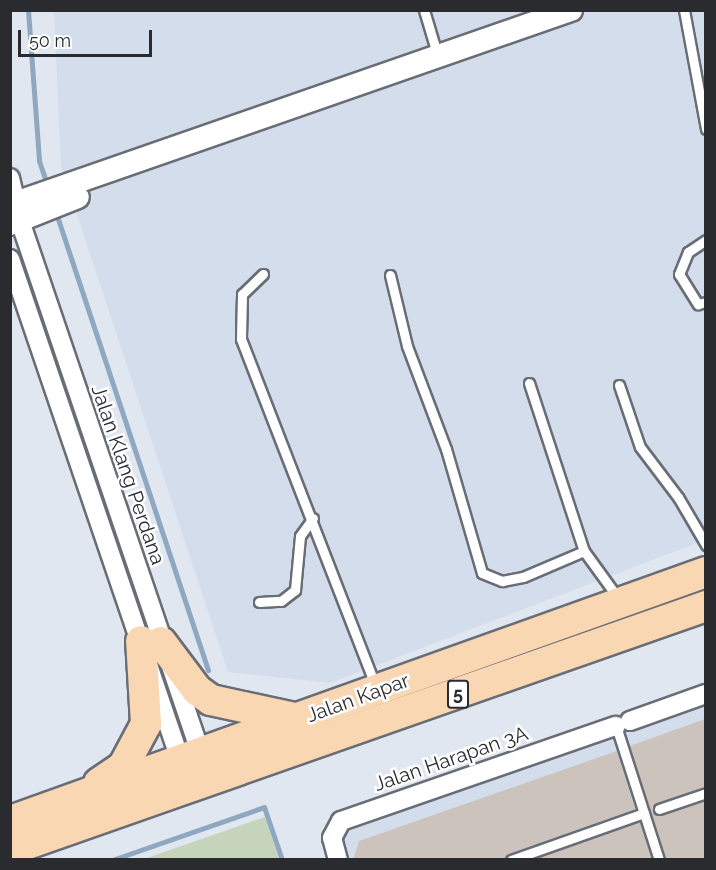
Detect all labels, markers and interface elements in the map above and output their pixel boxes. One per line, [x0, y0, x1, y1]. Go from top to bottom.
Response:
scale bar [21, 18, 154, 56]
text: 50 m [29, 30, 71, 51]
street label: Jalan Klang Perdana [86, 382, 170, 568]
street label: Jalan Kapar [303, 668, 413, 728]
road number: 5 [446, 679, 470, 709]
street label: Jalan Harapan 3A [371, 721, 531, 797]

